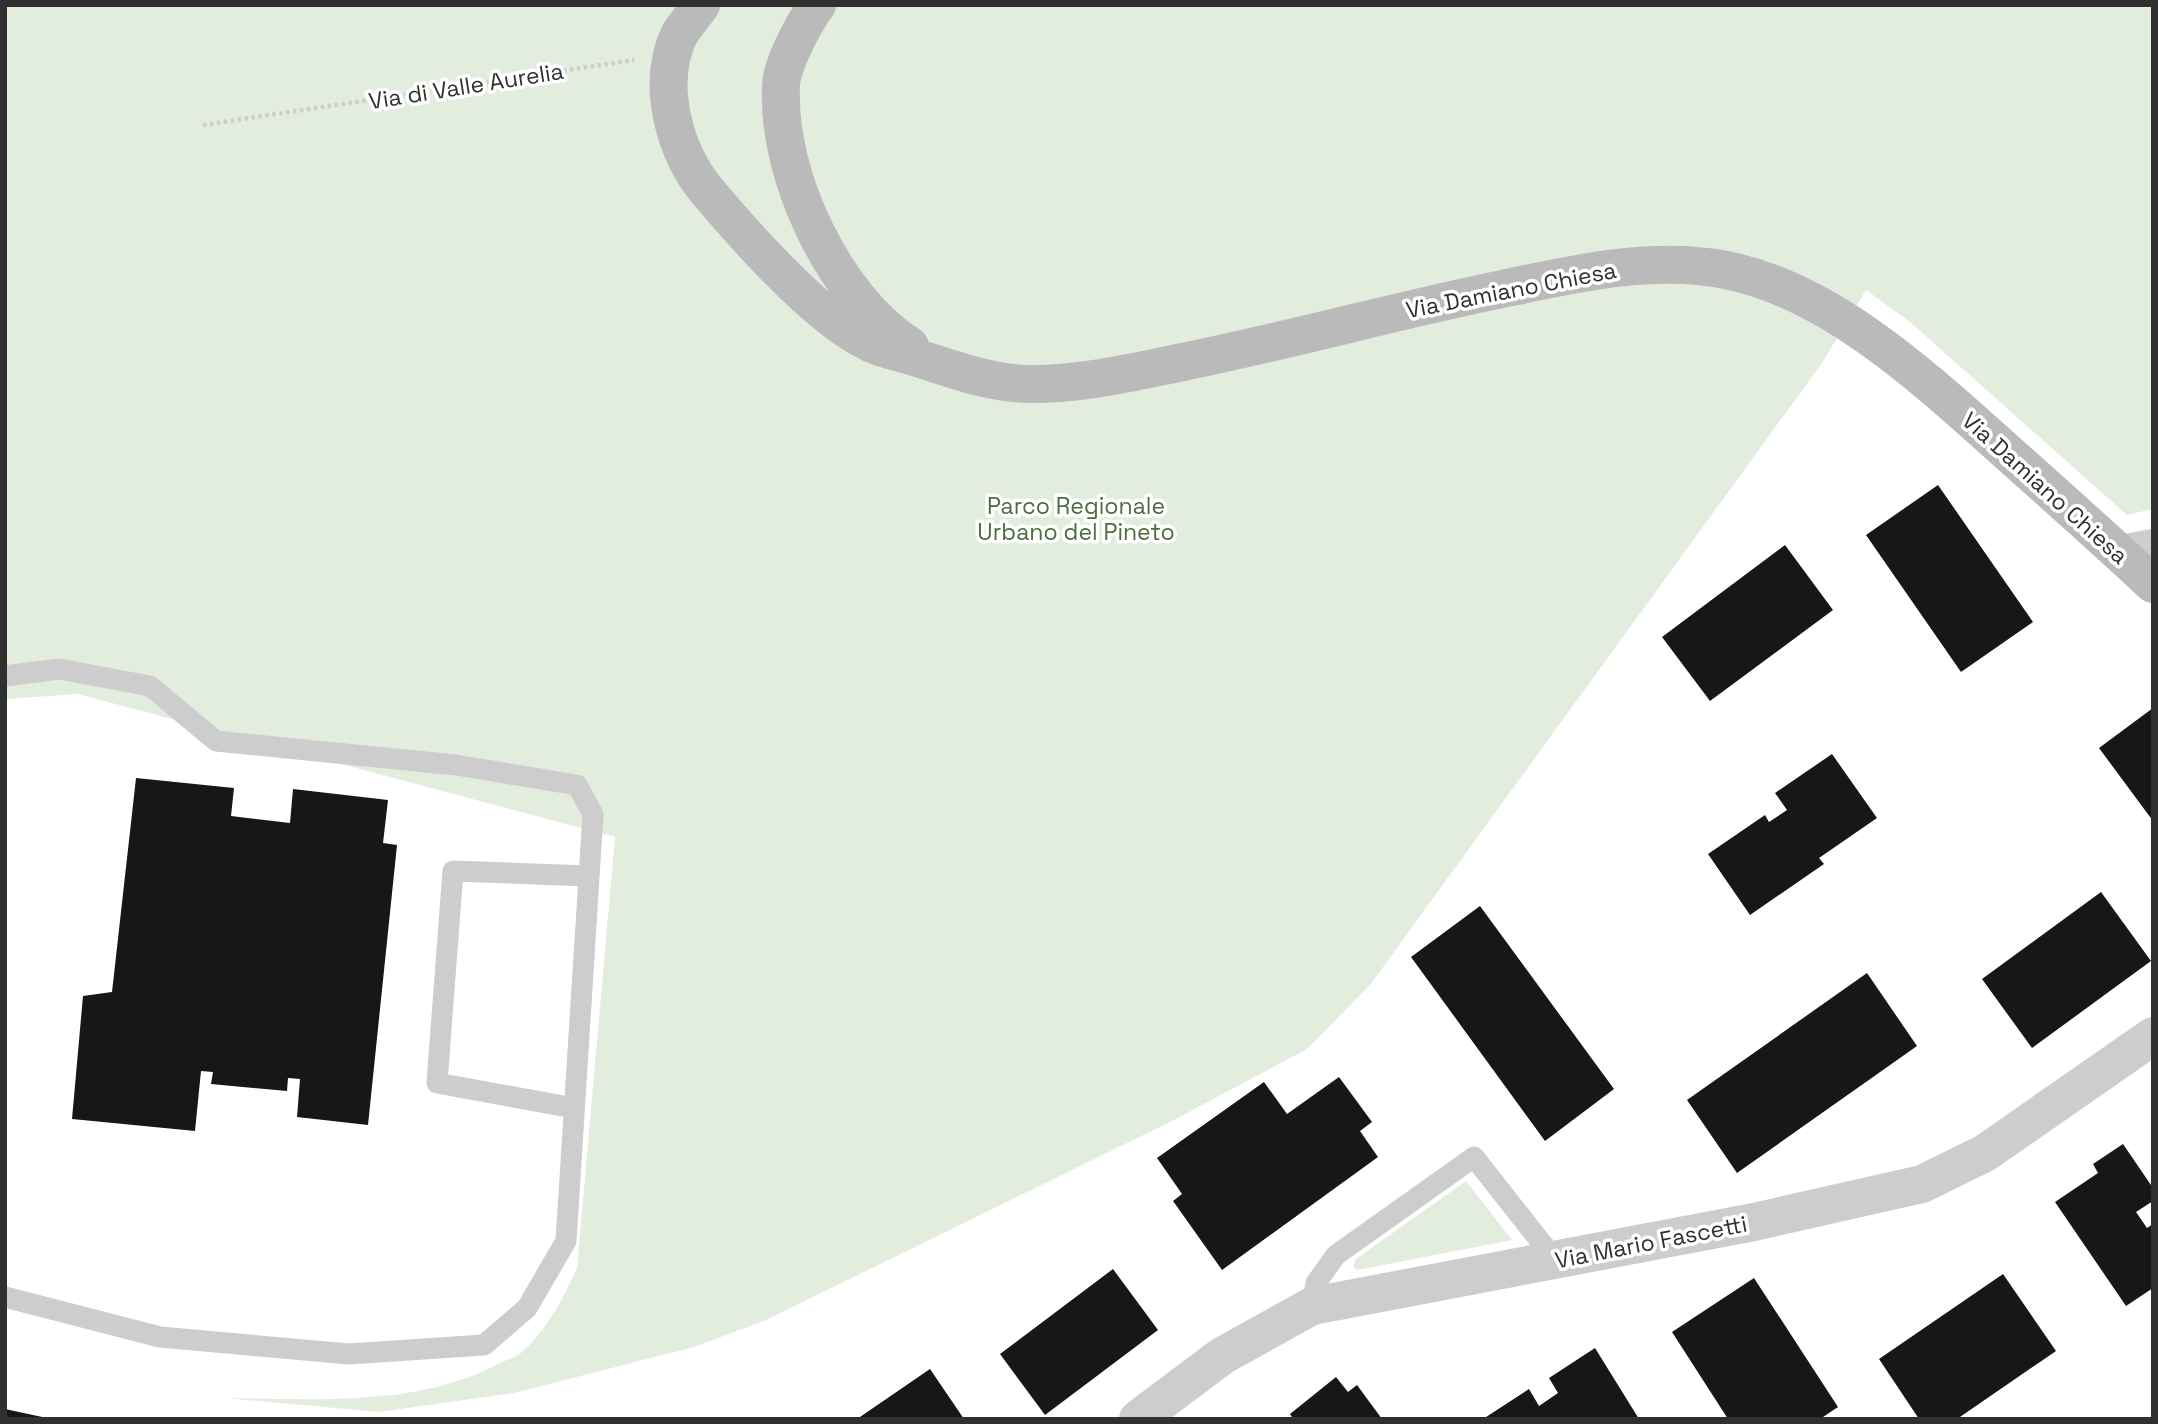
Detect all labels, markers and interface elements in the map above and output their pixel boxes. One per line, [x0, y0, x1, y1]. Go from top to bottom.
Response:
street label: Via di Valle Aurelia [366, 56, 566, 116]
street label: Via Damiano Chiesa [1403, 255, 1619, 325]
street label: Via Damiano Chiesa [1956, 405, 2134, 571]
park label: Parco Regionale Urbano del Pineto [977, 491, 1175, 547]
street label: Via Mario Fascetti [1552, 1209, 1750, 1275]

